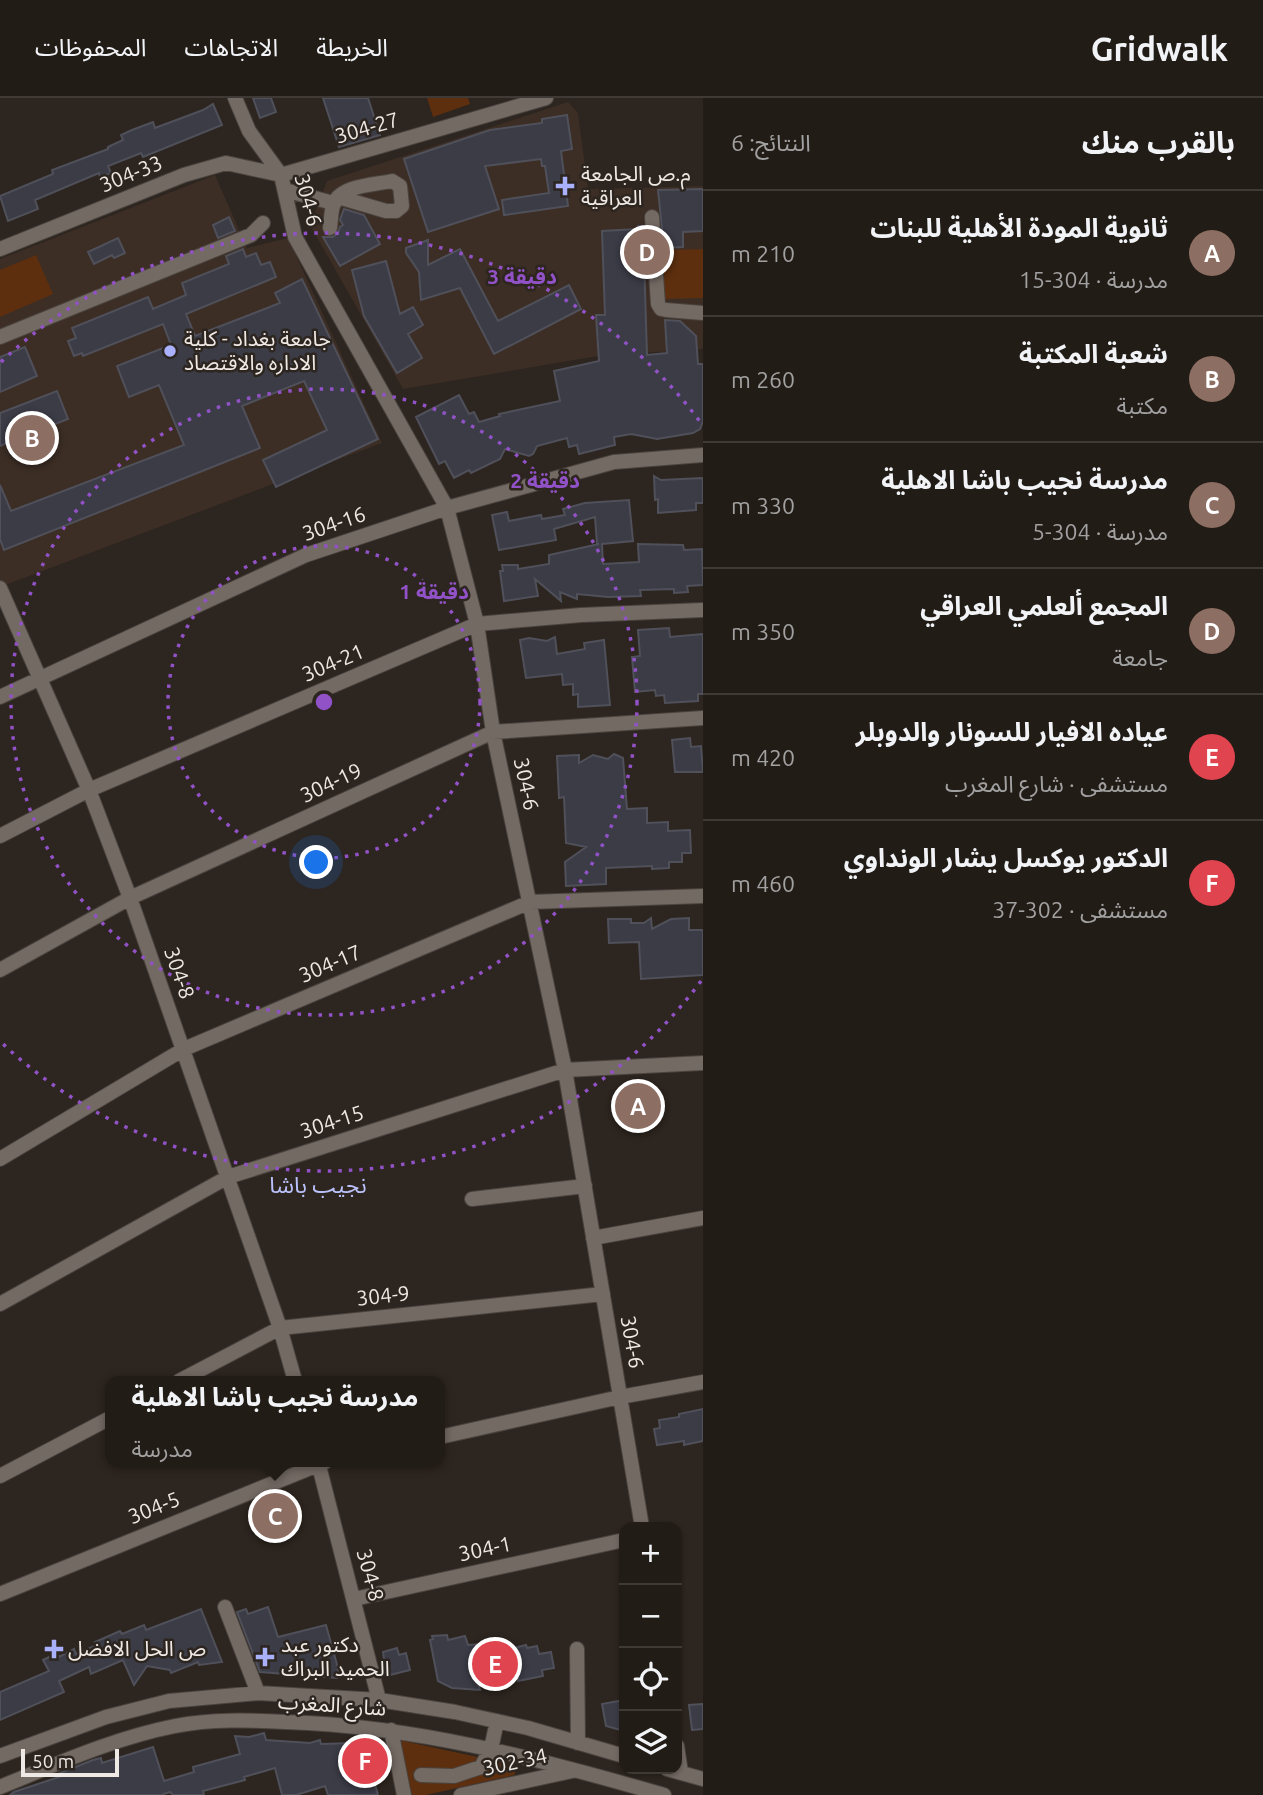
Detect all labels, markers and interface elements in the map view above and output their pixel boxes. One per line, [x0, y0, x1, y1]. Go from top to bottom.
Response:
text: Gridwalk [1091, 30, 1228, 67]
text: المحفوظات [35, 34, 146, 61]
text: الاتجاهات [184, 34, 278, 61]
text: الخريطة [316, 34, 388, 61]
street label: 304-27 [332, 107, 401, 148]
text: بالقرب منك [1082, 125, 1235, 159]
text: النتائج: 6 [731, 130, 811, 155]
street label: 304-33 [96, 150, 165, 196]
place label: م.ص الجامعة العراقية [581, 161, 691, 210]
street label: 304-6 [290, 171, 327, 229]
marker: م.ص الجامعة العراقية [555, 176, 575, 196]
text: ثانوية المودة الأهلية للبنات [870, 213, 1168, 242]
pin: D [624, 226, 670, 278]
text: 210 m [731, 241, 795, 266]
text: A [1204, 241, 1220, 266]
text: 3 دقيقة [487, 264, 557, 289]
text: مدرسة · 304-15 [1019, 267, 1168, 292]
place label: جامعة بغداد - كلية الاداره والاقتصاد [184, 326, 331, 375]
text: شعبة المكتبة [1019, 339, 1168, 368]
marker: جامعة بغداد - كلية الاداره والاقتصاد [162, 343, 178, 359]
text: 260 m [731, 367, 795, 392]
text: B [1204, 367, 1220, 392]
text: مكتبة [1117, 393, 1168, 418]
pin: B [9, 412, 55, 464]
text: مدرسة نجيب باشا الاهلية [881, 465, 1168, 494]
text: 2 دقيقة [510, 468, 580, 493]
text: 330 m [731, 493, 795, 518]
text: C [1205, 493, 1219, 518]
street label: 304-16 [299, 501, 368, 545]
text: مدرسة · 304-5 [1032, 519, 1168, 544]
text: 1 دقيقة [399, 579, 469, 604]
text: المجمع ألعلمي العراقي [920, 591, 1168, 620]
text: 350 m [731, 619, 795, 644]
text: D [1204, 619, 1220, 644]
street label: 304-21 [298, 638, 367, 686]
text: جامعة [1113, 645, 1168, 670]
centre of rings [312, 690, 336, 714]
text: عياده الافيار للسونار والدوبلر [856, 717, 1168, 746]
text: 420 m [731, 745, 795, 770]
text: E [1205, 745, 1219, 770]
street label: 304-6 [510, 755, 544, 812]
street label: 304-19 [296, 757, 365, 807]
text: مستشفى · شارع المغرب [945, 771, 1168, 796]
text: الدكتور يوكسل يشار الونداوي [844, 843, 1168, 872]
your location [299, 845, 333, 879]
text: 460 m [731, 871, 795, 896]
text: F [1206, 871, 1218, 896]
text: مستشفى · 302-37 [992, 897, 1168, 922]
street label: 304-17 [295, 939, 364, 987]
street label: 304-8 [160, 943, 200, 1002]
pin: A [615, 1080, 661, 1132]
street label: 304-15 [297, 1100, 366, 1143]
district label: نجيب باشا [269, 1172, 367, 1198]
street label: 304-9 [355, 1280, 411, 1310]
street label: 304-6 [617, 1313, 649, 1370]
popup [105, 1376, 445, 1467]
text: مدرسة نجيب باشا الاهلية [132, 1382, 418, 1411]
text: مدرسة [132, 1436, 193, 1461]
street label: 304-5 [124, 1486, 183, 1528]
pin: C [252, 1490, 298, 1542]
map controls [619, 1522, 682, 1774]
button: + [619, 1522, 682, 1585]
street label: 304-1 [456, 1531, 513, 1565]
street label: 304-8 [352, 1546, 389, 1604]
button: − [619, 1585, 682, 1648]
place label: دكتور عبد الحميد البراك [281, 1632, 390, 1681]
place label: ص الحل الافضل [68, 1636, 206, 1661]
pin: E [472, 1638, 518, 1690]
marker: ص الحل الافضل [46, 1641, 62, 1657]
marker: دكتور عبد الحميد البراك [255, 1647, 275, 1667]
button: locate [619, 1648, 682, 1711]
street label: شارع المغرب [277, 1688, 387, 1724]
button: layers [619, 1711, 682, 1774]
pin: F [342, 1735, 388, 1787]
street label: 302-34 [480, 1742, 549, 1780]
scale bar [21, 1746, 119, 1778]
text: 50 m [32, 1750, 74, 1772]

